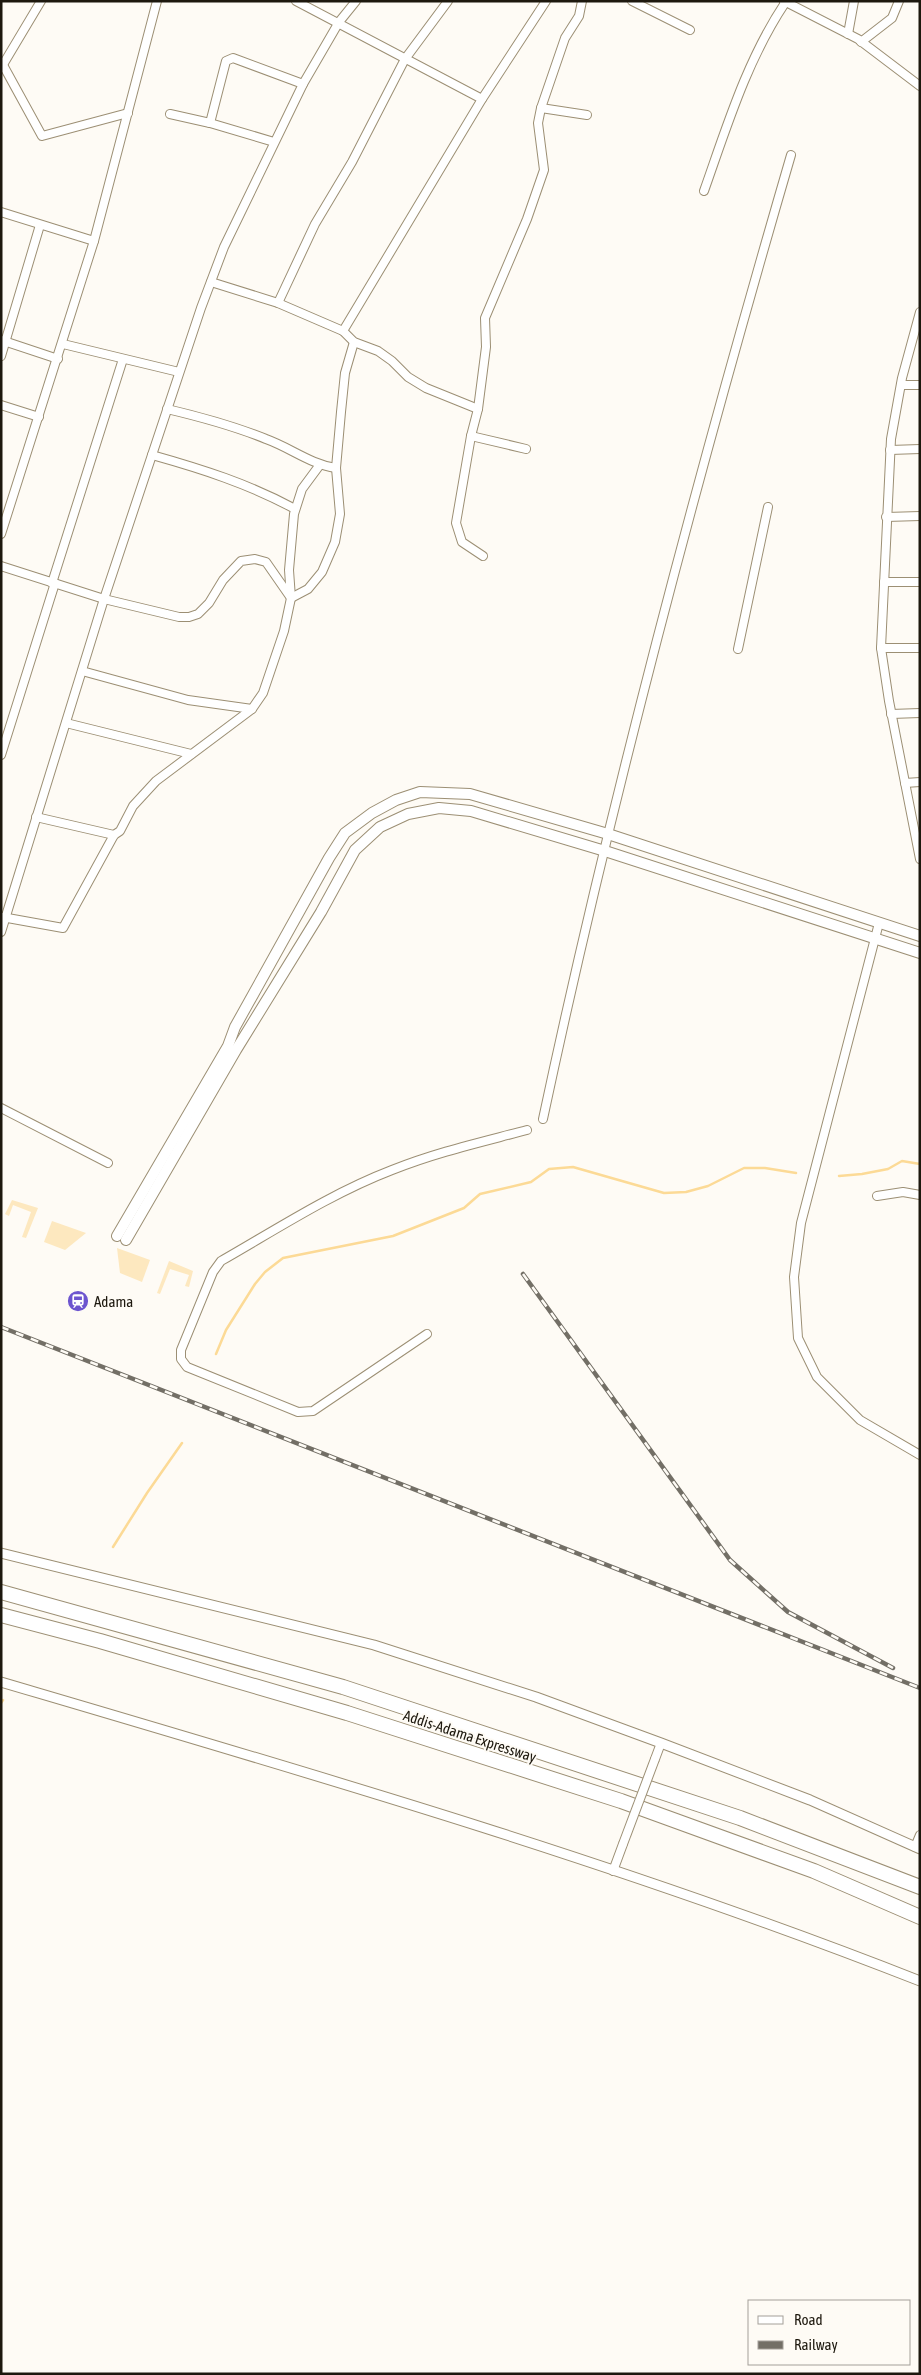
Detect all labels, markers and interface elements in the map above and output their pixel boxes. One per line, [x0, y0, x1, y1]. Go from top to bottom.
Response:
station icon: Adama [66, 1289, 90, 1313]
place label: Adama [94, 1293, 133, 1310]
street label: Addis-Adama Expressway [401, 1706, 539, 1766]
legend [748, 2300, 911, 2365]
text: Road [794, 2311, 823, 2328]
text: Railway [794, 2336, 838, 2353]

